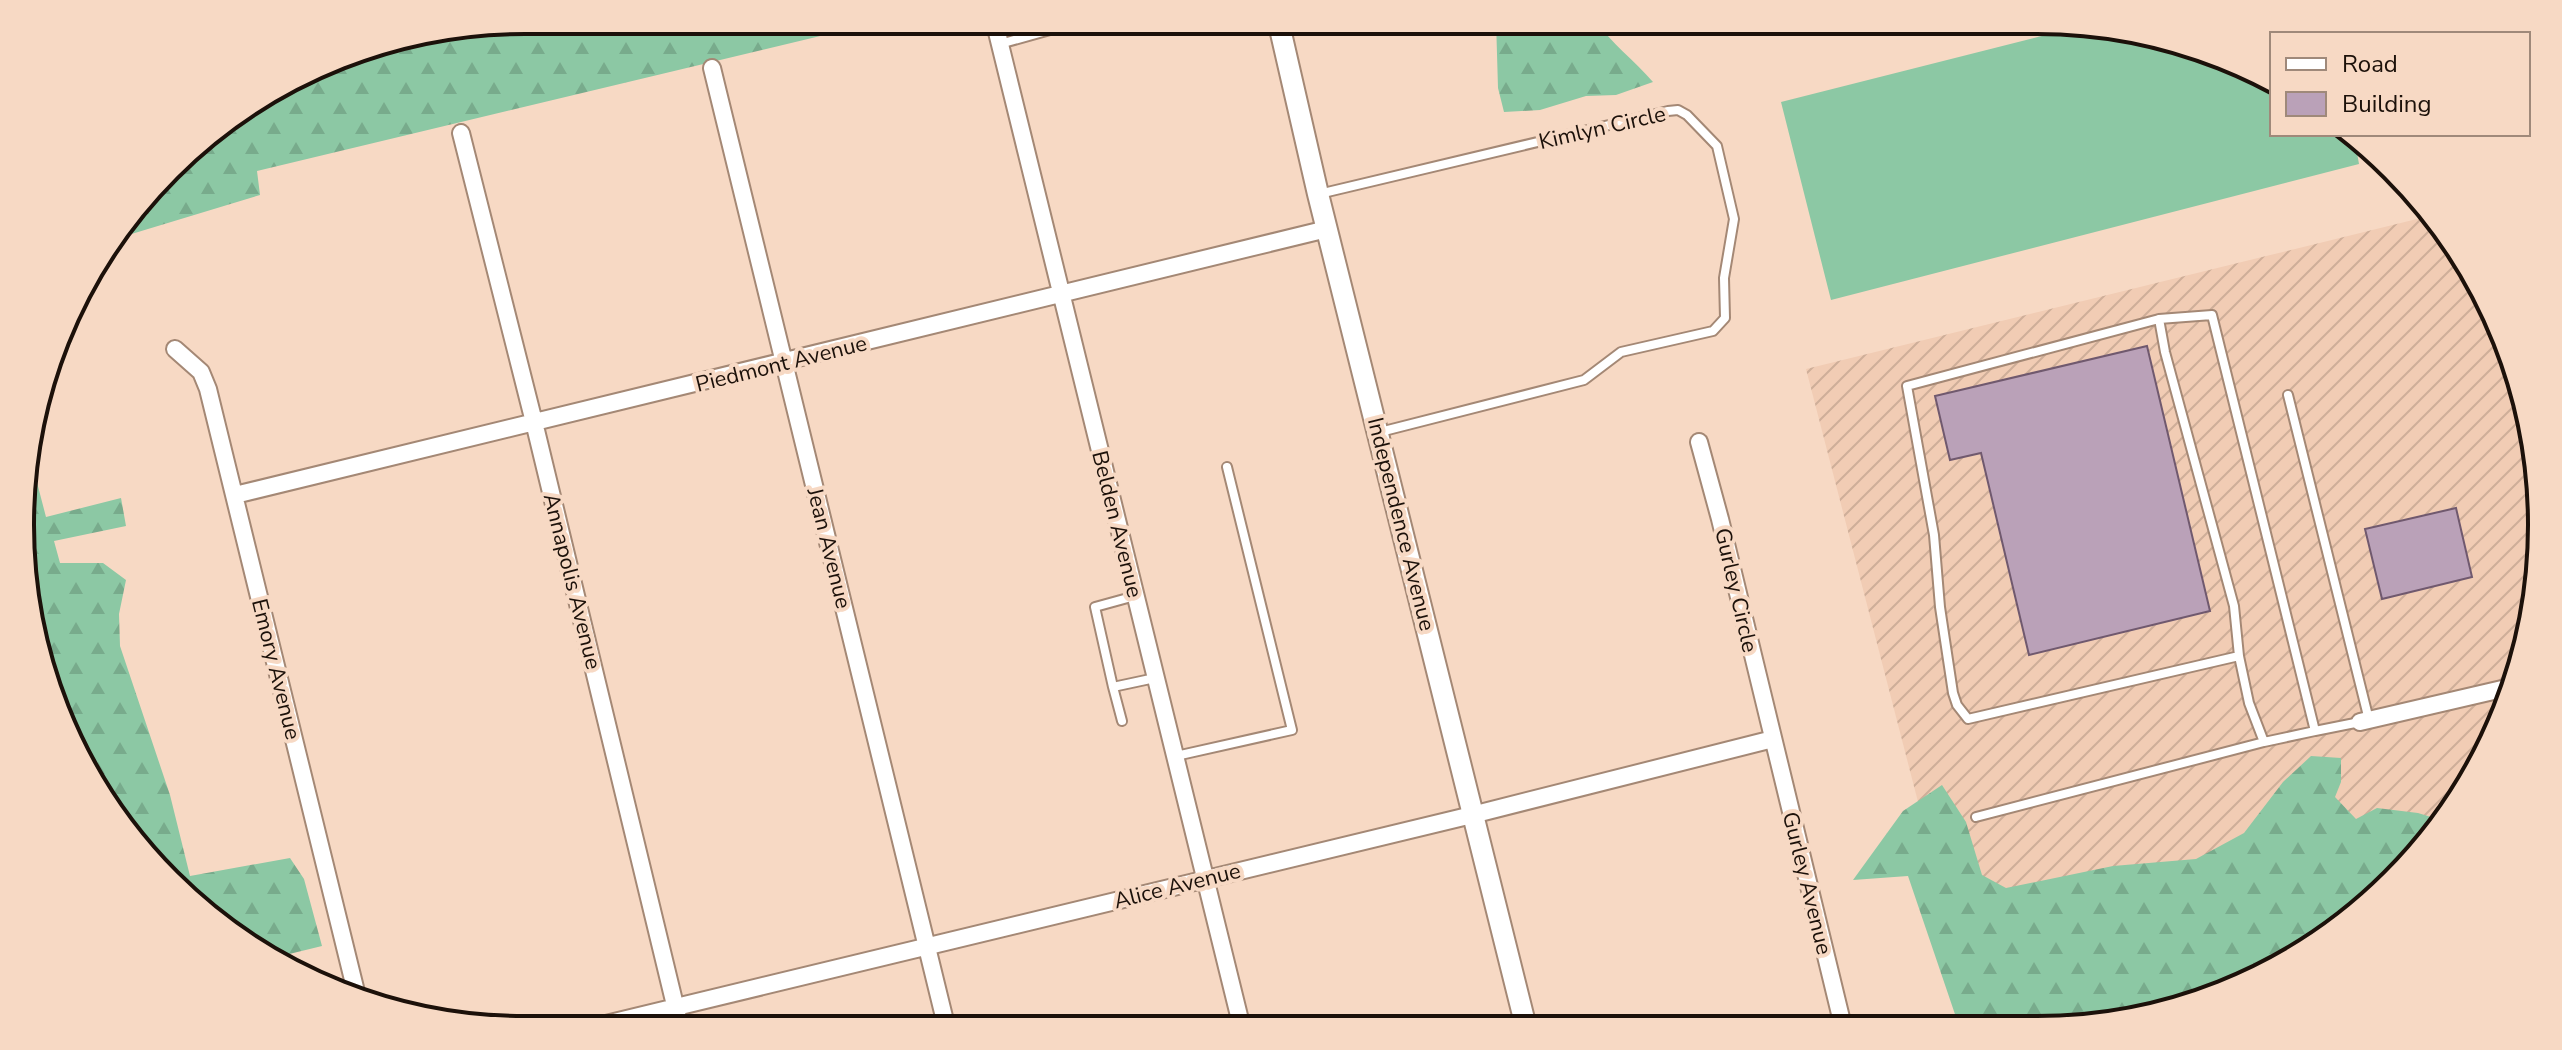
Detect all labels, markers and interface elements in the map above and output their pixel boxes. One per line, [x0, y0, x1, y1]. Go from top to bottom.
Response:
legend [2270, 32, 2530, 136]
text: Road [2342, 48, 2398, 80]
text: Building [2342, 88, 2432, 120]
street label: Kimlyn Circle [1536, 99, 1669, 157]
street label: Piedmont Avenue [693, 328, 870, 400]
street label: Independence Avenue [1360, 414, 1442, 634]
street label: Belden Avenue [1084, 448, 1150, 601]
street label: Jean Avenue [799, 484, 859, 612]
street label: Annapolis Avenue [536, 490, 608, 672]
street label: Gurley Circle [1707, 525, 1765, 656]
street label: Emory Avenue [244, 596, 308, 743]
street label: Gurley Avenue [1775, 809, 1839, 958]
street label: Alice Avenue [1111, 856, 1244, 916]

